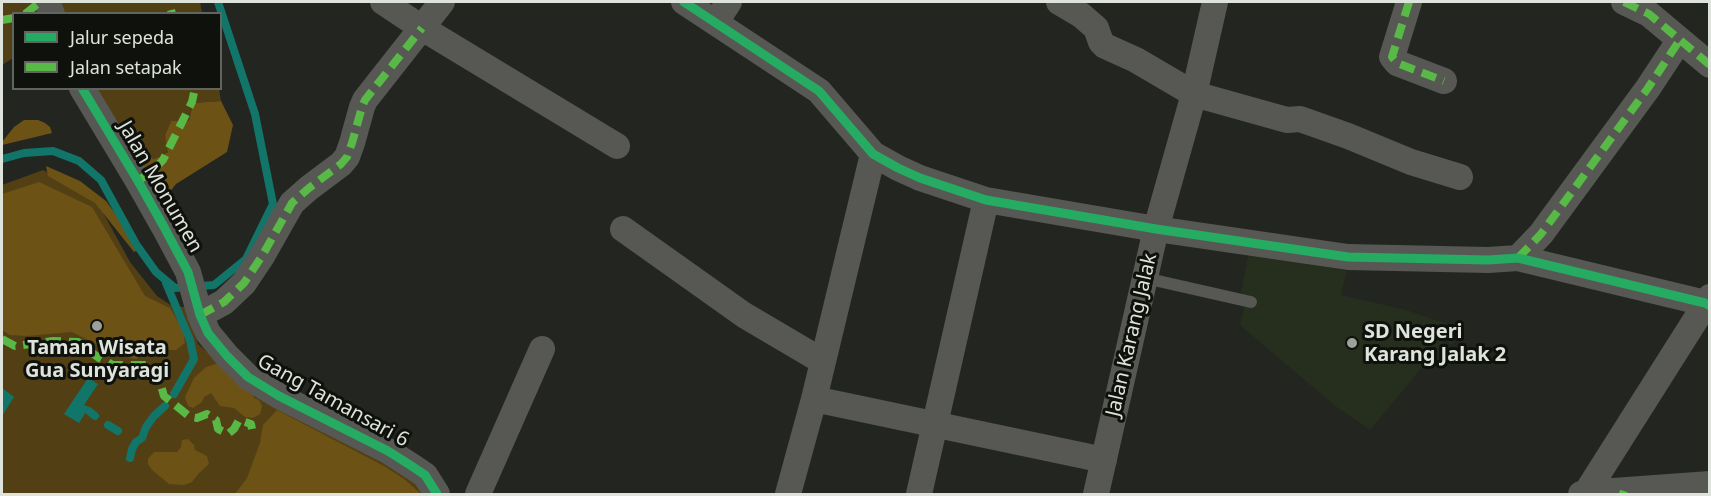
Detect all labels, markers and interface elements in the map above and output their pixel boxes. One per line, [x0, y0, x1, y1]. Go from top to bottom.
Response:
legend [12, 12, 222, 90]
text: Jalur sepeda [70, 25, 174, 49]
text: Jalan setapak [70, 55, 182, 79]
street label: Jalan Monumen [113, 117, 207, 257]
street label: Jalan Karang Jalak [1102, 251, 1162, 419]
marker: Taman Wisata Gua Sunyaragi [90, 319, 104, 333]
place label: SD Negeri Karang Jalak 2 [1364, 320, 1506, 367]
place label: Taman Wisata Gua Sunyaragi [25, 336, 169, 383]
marker: SD Negeri Karang Jalak 2 [1345, 336, 1359, 350]
street label: Gang Tamansari 6 [253, 349, 413, 453]

